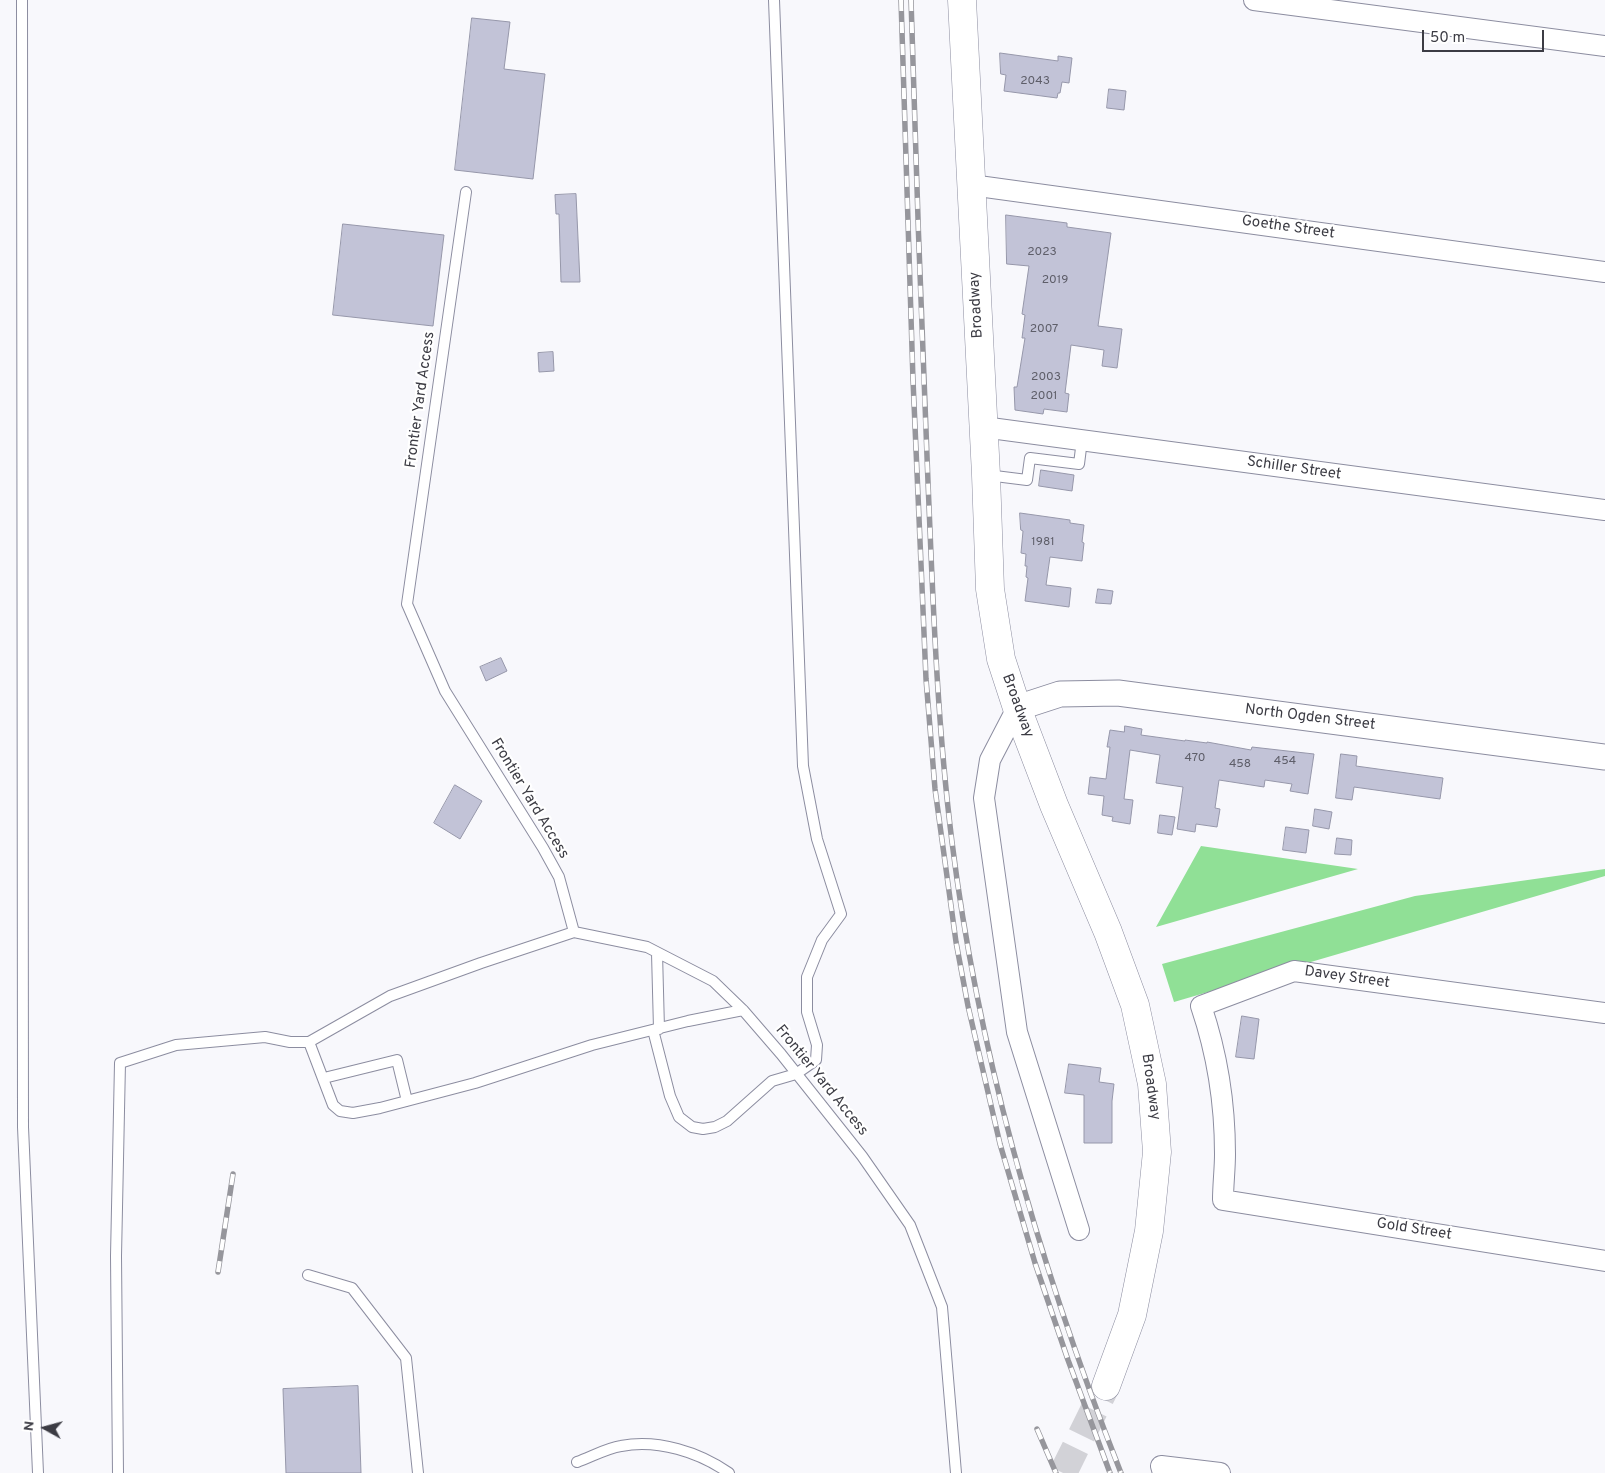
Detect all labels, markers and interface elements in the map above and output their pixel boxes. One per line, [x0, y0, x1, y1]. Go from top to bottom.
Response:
scale bar [1425, 20, 1548, 52]
text: 50 m [1430, 29, 1465, 48]
house number: 2043 [1020, 75, 1050, 89]
street label: Goethe Street [1240, 213, 1336, 243]
house number: 2023 [1027, 246, 1057, 260]
street label: Broadway [966, 271, 988, 339]
house number: 2019 [1042, 274, 1068, 288]
house number: 2007 [1030, 323, 1058, 337]
street label: Frontier Yard Access [403, 331, 439, 469]
house number: 2003 [1031, 371, 1061, 385]
house number: 2001 [1030, 390, 1058, 404]
street label: Schiller Street [1246, 453, 1342, 485]
house number: 1981 [1031, 536, 1055, 550]
street label: Broadway [997, 672, 1037, 740]
street label: North Ogden Street [1244, 701, 1376, 735]
street label: Frontier Yard Access [486, 735, 572, 863]
house number: 470 [1185, 752, 1205, 766]
house number: 454 [1274, 755, 1296, 769]
house number: 458 [1229, 758, 1251, 772]
street label: Davey Street [1303, 963, 1391, 993]
street label: Frontier Yard Access [771, 1022, 871, 1140]
street label: Broadway [1136, 1053, 1164, 1121]
street label: Gold Street [1375, 1215, 1453, 1245]
north arrow [20, 1403, 70, 1453]
text: N [21, 1420, 39, 1432]

